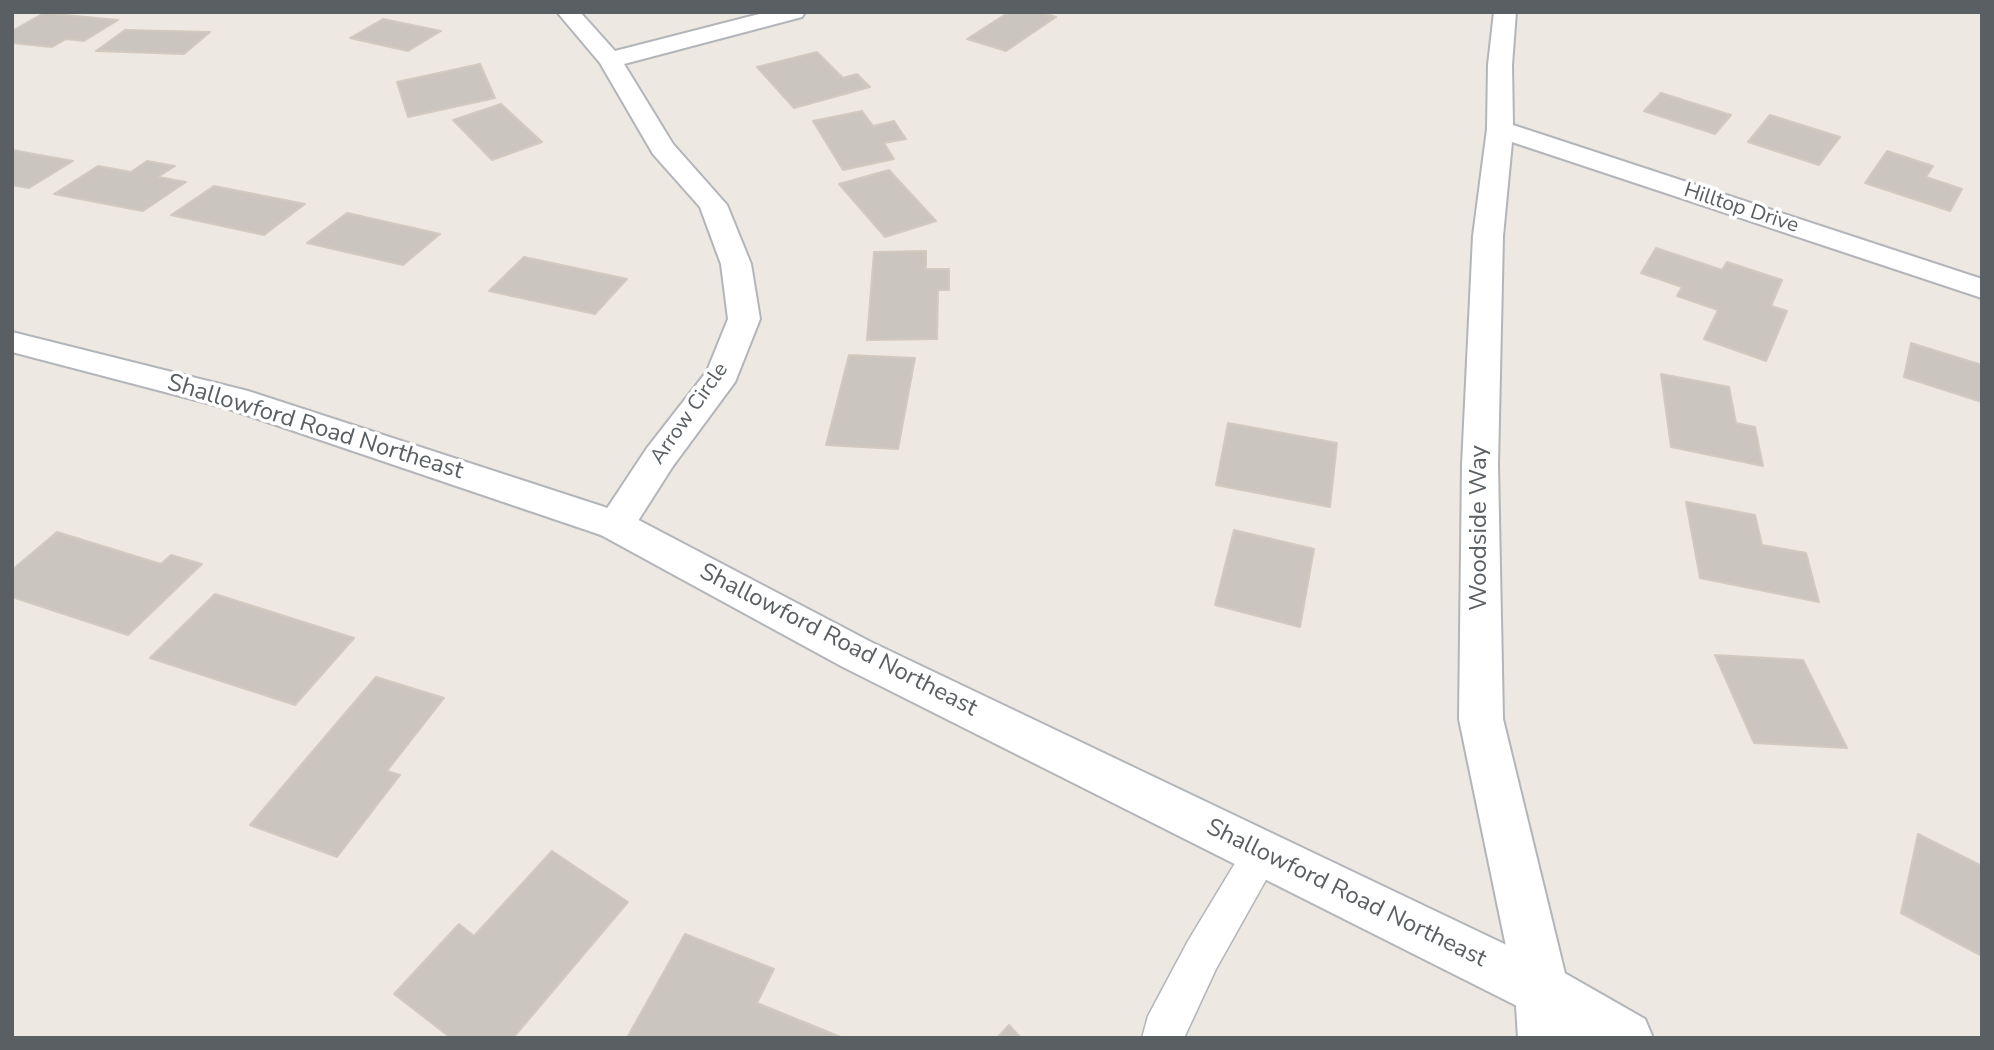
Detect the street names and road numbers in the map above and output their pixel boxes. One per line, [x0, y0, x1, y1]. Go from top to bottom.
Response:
street label: Hilltop Drive [1680, 179, 1802, 239]
street label: Arrow Circle [646, 358, 734, 470]
street label: Shallowford Road Northeast [164, 369, 466, 487]
street label: Woodside Way [1466, 445, 1494, 611]
street label: Shallowford Road Northeast [694, 558, 982, 724]
street label: Shallowford Road Northeast [1201, 814, 1491, 974]

